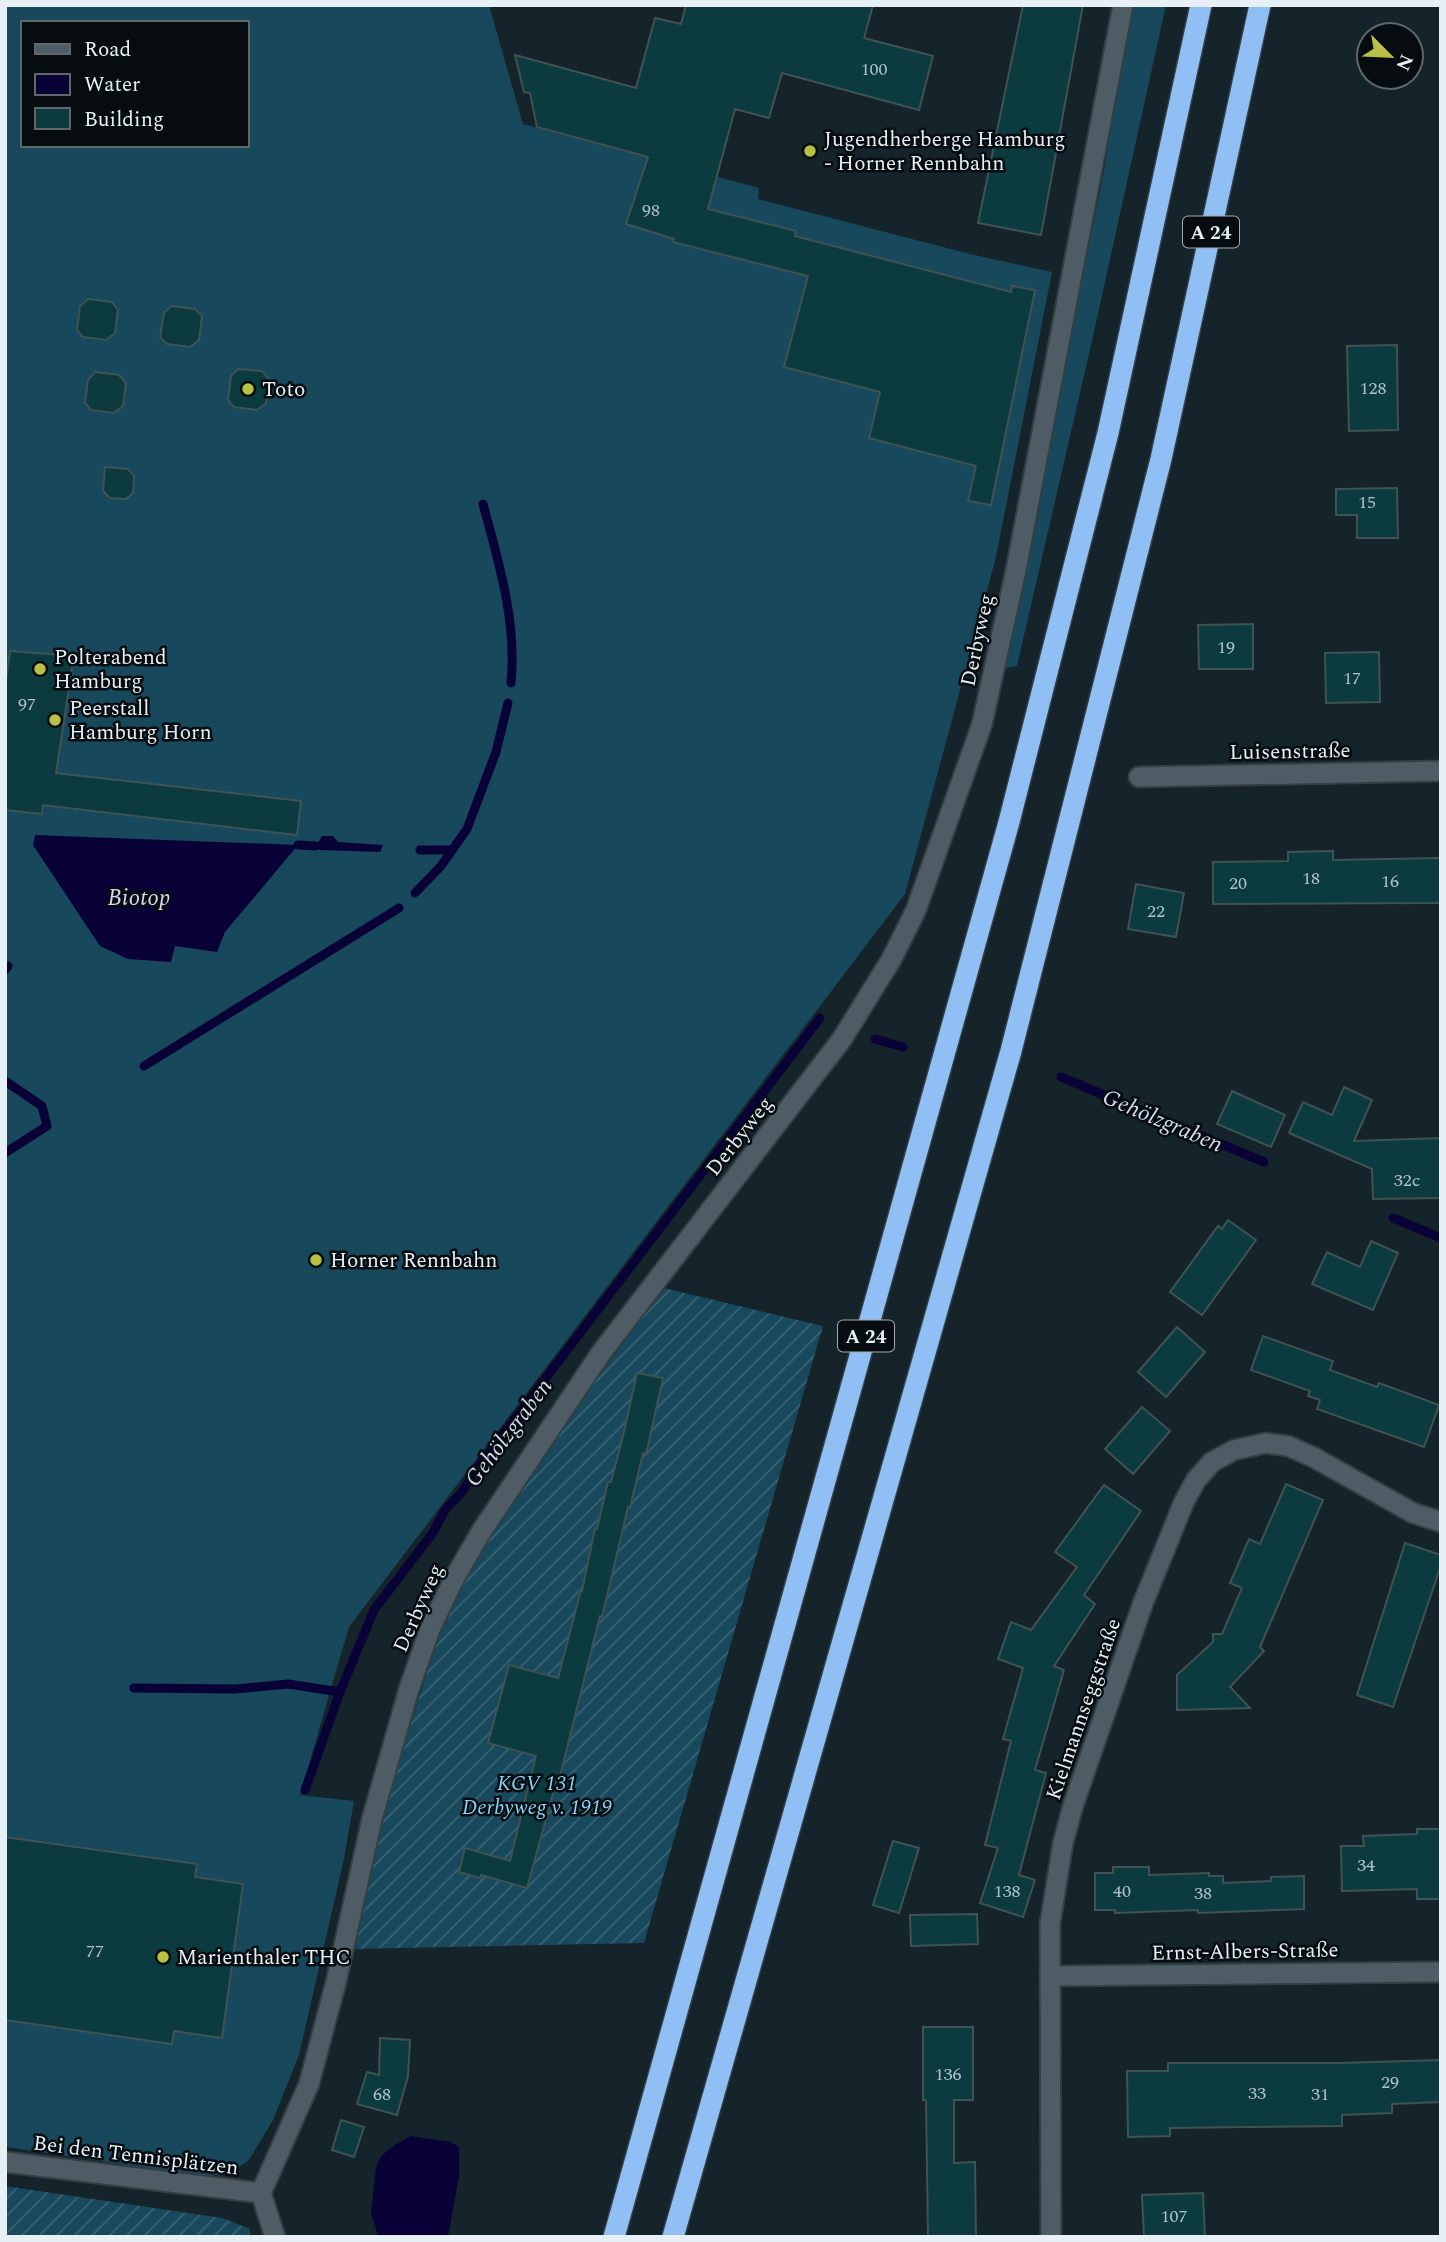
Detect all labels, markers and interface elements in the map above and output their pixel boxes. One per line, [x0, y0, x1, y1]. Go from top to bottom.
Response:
legend [21, 21, 248, 147]
north arrow [1355, 21, 1425, 91]
text: Road [84, 34, 131, 66]
text: N [1388, 49, 1421, 75]
house number: 100 [861, 56, 888, 83]
text: Water [84, 69, 140, 101]
text: Building [84, 104, 164, 136]
place label: Jugendherberge Hamburg - Horner Rennbahn [824, 124, 1065, 180]
marker: Jugendherberge Hamburg - Horner Rennbahn [802, 143, 818, 159]
house number: 98 [642, 197, 660, 224]
road number: A 24 [1183, 216, 1239, 248]
place label: Toto [262, 374, 305, 406]
house number: 128 [1360, 375, 1387, 402]
marker: Toto [240, 381, 256, 397]
house number: 15 [1358, 489, 1376, 516]
street label: Derbyweg [953, 591, 1003, 690]
house number: 19 [1217, 634, 1235, 661]
place label: Polterabend Hamburg [54, 642, 167, 698]
marker: Polterabend Hamburg [32, 661, 48, 677]
house number: 17 [1343, 665, 1361, 692]
house number: 97 [18, 691, 36, 718]
place label: Peerstall Hamburg Horn [69, 693, 212, 749]
marker: Peerstall Hamburg Horn [47, 712, 63, 728]
street label: Luisenstraße [1229, 735, 1351, 769]
house number: 18 [1302, 865, 1320, 892]
house number: 16 [1381, 868, 1399, 895]
house number: 20 [1229, 870, 1247, 897]
water label: Biotop [107, 881, 171, 916]
house number: 22 [1147, 898, 1165, 925]
water label: Gehölzgraben [1097, 1080, 1228, 1163]
street label: Derbyweg [698, 1090, 781, 1184]
house number: 32c [1394, 1167, 1420, 1194]
place label: Horner Rennbahn [330, 1245, 497, 1277]
marker: Horner Rennbahn [308, 1252, 324, 1268]
road number: A 24 [838, 1320, 894, 1352]
water label: Gehölzgraben [457, 1371, 562, 1495]
street label: Derbyweg [385, 1559, 453, 1658]
street label: Kielmannseggstraße [1038, 1614, 1130, 1804]
park label: KGV 131 Derbyweg v. 1919 [462, 1768, 612, 1824]
house number: 34 [1357, 1852, 1375, 1879]
house number: 138 [994, 1878, 1021, 1905]
house number: 40 [1113, 1878, 1131, 1905]
house number: 38 [1194, 1880, 1212, 1907]
street label: Ernst-Albers-Straße [1151, 1934, 1339, 1970]
house number: 77 [86, 1938, 104, 1965]
place label: Marienthaler THC [177, 1942, 351, 1974]
marker: Marienthaler THC [155, 1949, 171, 1965]
house number: 136 [935, 2061, 962, 2088]
house number: 29 [1381, 2069, 1399, 2096]
house number: 33 [1248, 2080, 1266, 2107]
house number: 68 [373, 2081, 391, 2108]
house number: 31 [1311, 2081, 1329, 2108]
street label: Bei den Tennisplätzen [31, 2128, 240, 2184]
house number: 107 [1161, 2203, 1188, 2230]

